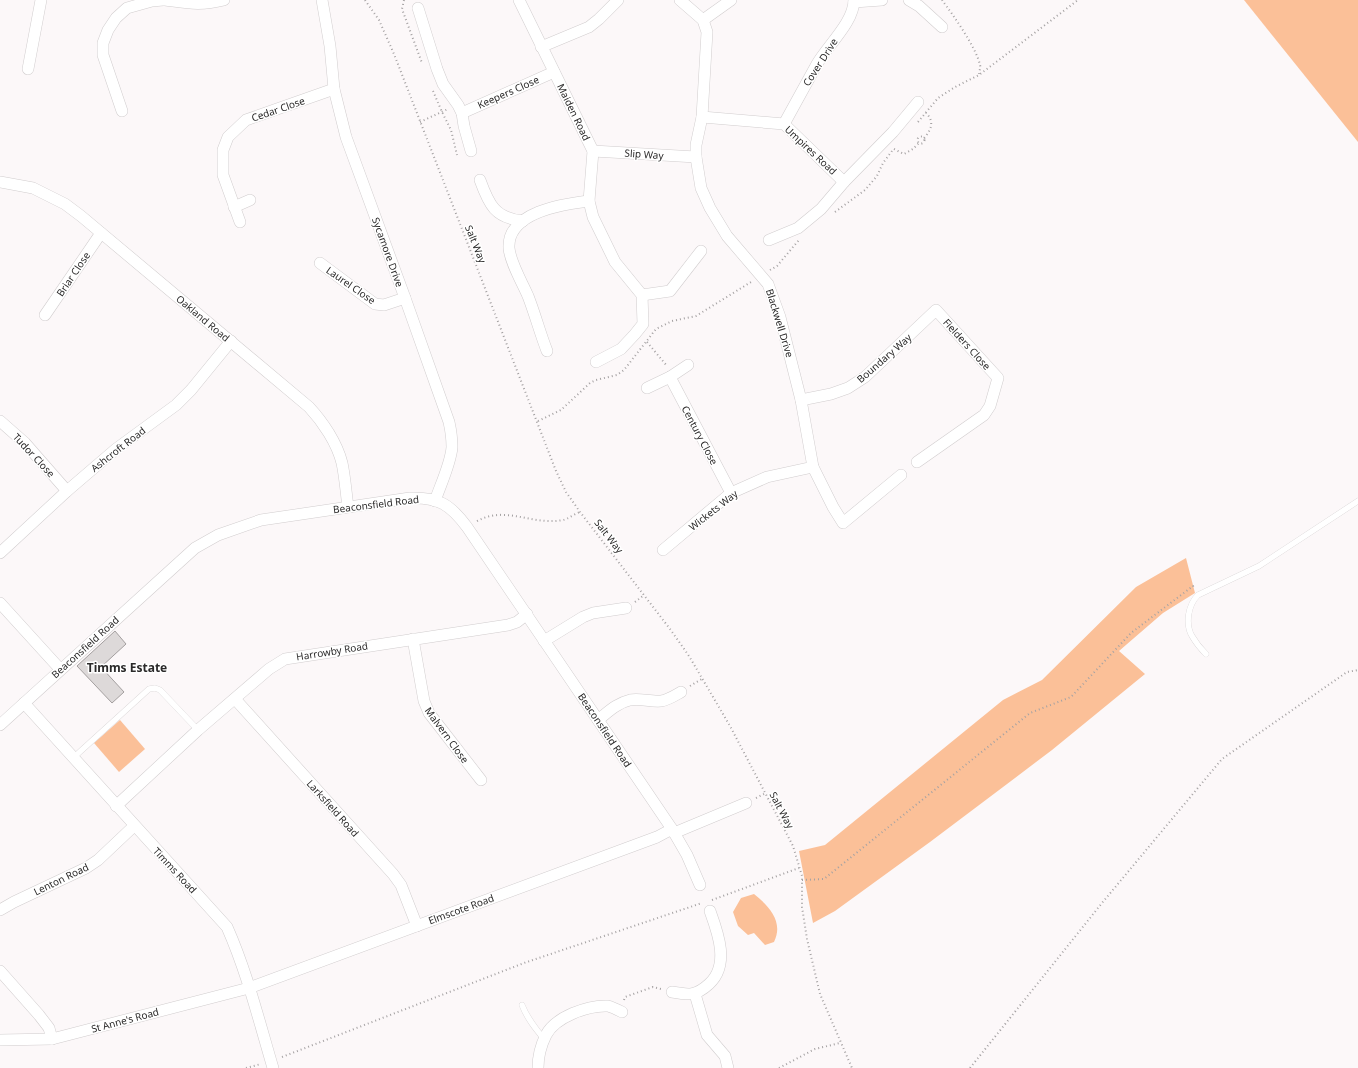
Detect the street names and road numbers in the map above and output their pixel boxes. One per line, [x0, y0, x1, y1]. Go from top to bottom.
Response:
street label: Cover Drive [799, 35, 841, 89]
street label: Keepers Close [475, 72, 541, 112]
street label: Maiden Road [554, 81, 594, 143]
street label: Cedar Close [249, 93, 307, 125]
street label: Umpires Road [782, 122, 840, 178]
street label: Slip Way [624, 146, 665, 162]
street label: Sycamore Drive [369, 215, 407, 289]
street label: Salt Way [462, 223, 490, 266]
street label: Briar Close [53, 249, 93, 299]
street label: Laurel Close [324, 263, 379, 307]
street label: Blackwell Drive [763, 287, 797, 359]
street label: Oakland Road [173, 291, 233, 345]
street label: Fielders Close [940, 315, 994, 373]
street label: Boundary Way [854, 330, 915, 386]
street label: Century Close [679, 403, 722, 467]
street label: Ashcroft Road [88, 423, 148, 475]
street label: Tudor Close [10, 430, 58, 480]
street label: Wickets Way [686, 486, 741, 534]
street label: Beaconsfield Road [332, 492, 420, 516]
street label: Salt Way [591, 516, 627, 557]
street label: Beaconsfield Road [48, 613, 122, 681]
street label: Harrowby Road [295, 638, 369, 664]
street label: Beaconsfield Road [575, 690, 635, 770]
street label: Malvern Close [422, 704, 472, 766]
street label: Larksfield Road [304, 777, 362, 839]
street label: Salt Way [766, 789, 798, 832]
street label: Timms Road [150, 844, 200, 896]
street label: Lenton Road [31, 860, 91, 898]
street label: Elmscote Road [426, 891, 496, 927]
street label: St Anne's Road [90, 1004, 160, 1036]

